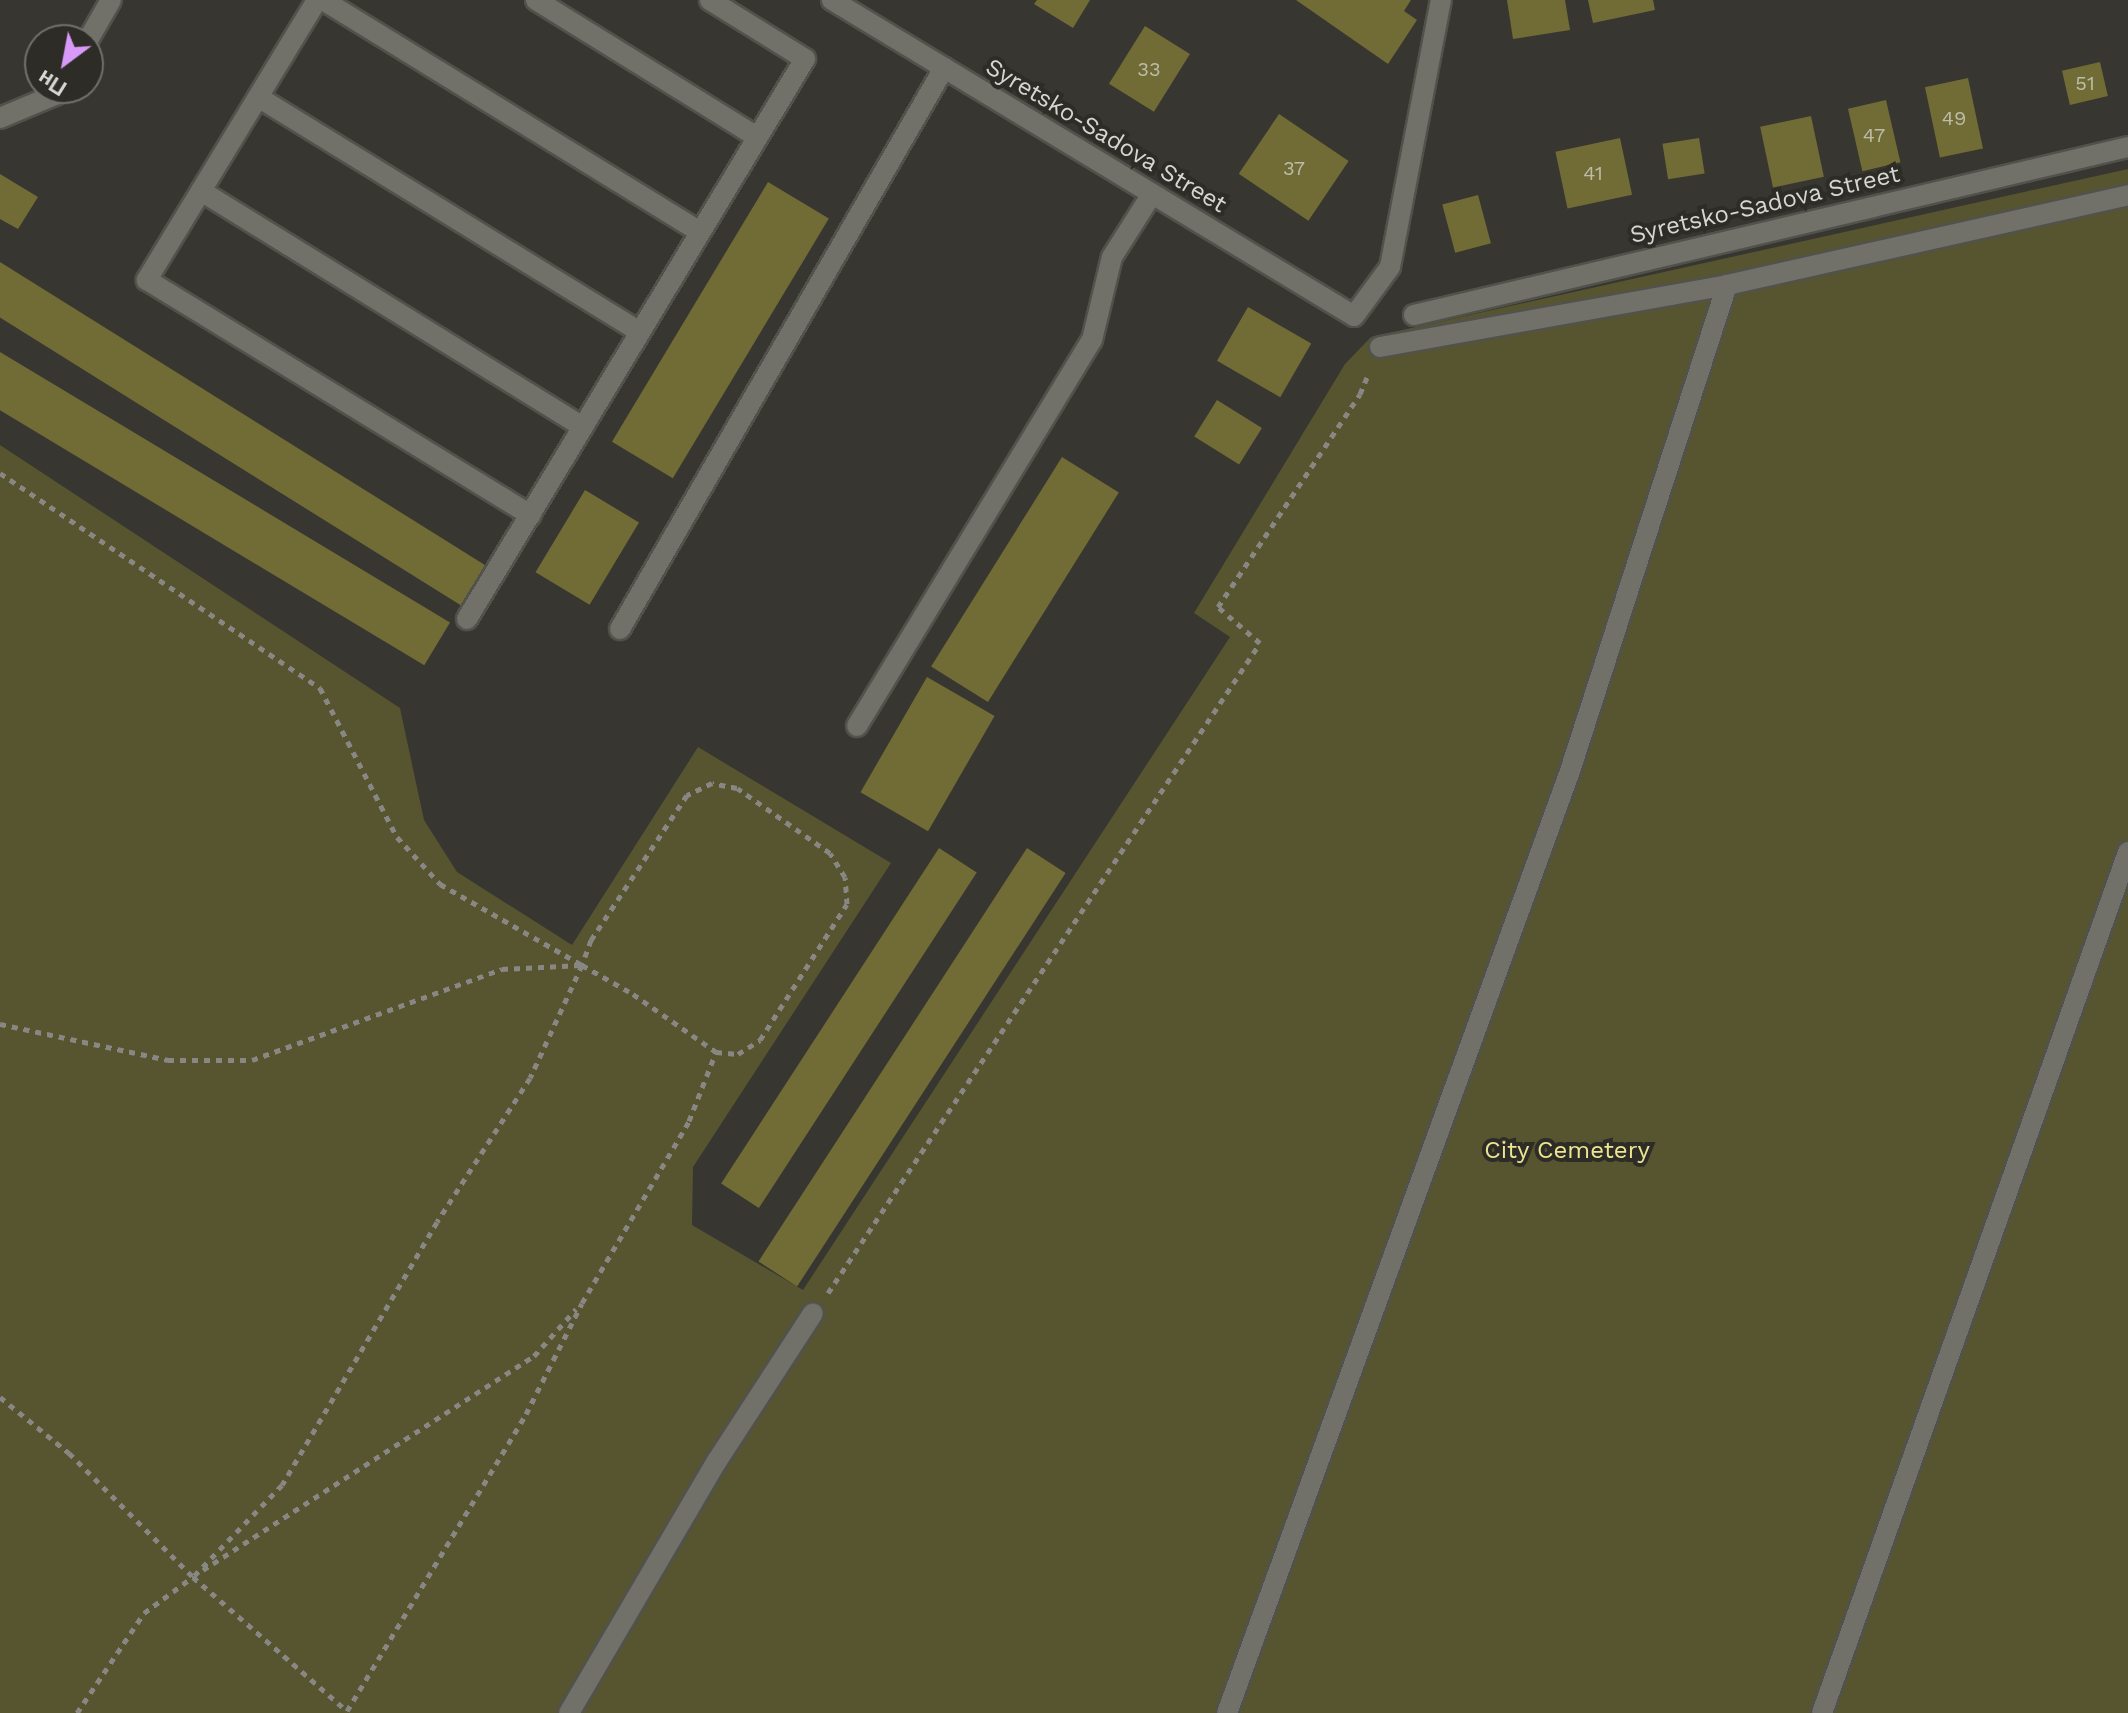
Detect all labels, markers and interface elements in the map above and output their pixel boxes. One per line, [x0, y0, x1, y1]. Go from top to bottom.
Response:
north arrow [24, 24, 104, 104]
street label: Syretsko-Sadova Street [980, 52, 1232, 220]
house number: 33 [1137, 57, 1161, 81]
text: Пн [33, 65, 71, 101]
house number: 51 [2075, 71, 2095, 95]
house number: 49 [1942, 106, 1966, 130]
house number: 47 [1863, 123, 1885, 147]
house number: 37 [1283, 156, 1305, 180]
street label: Syretsko-Sadova Street [1627, 160, 1903, 250]
house number: 41 [1583, 161, 1603, 185]
park label: City Cemetery [1484, 1137, 1650, 1165]

